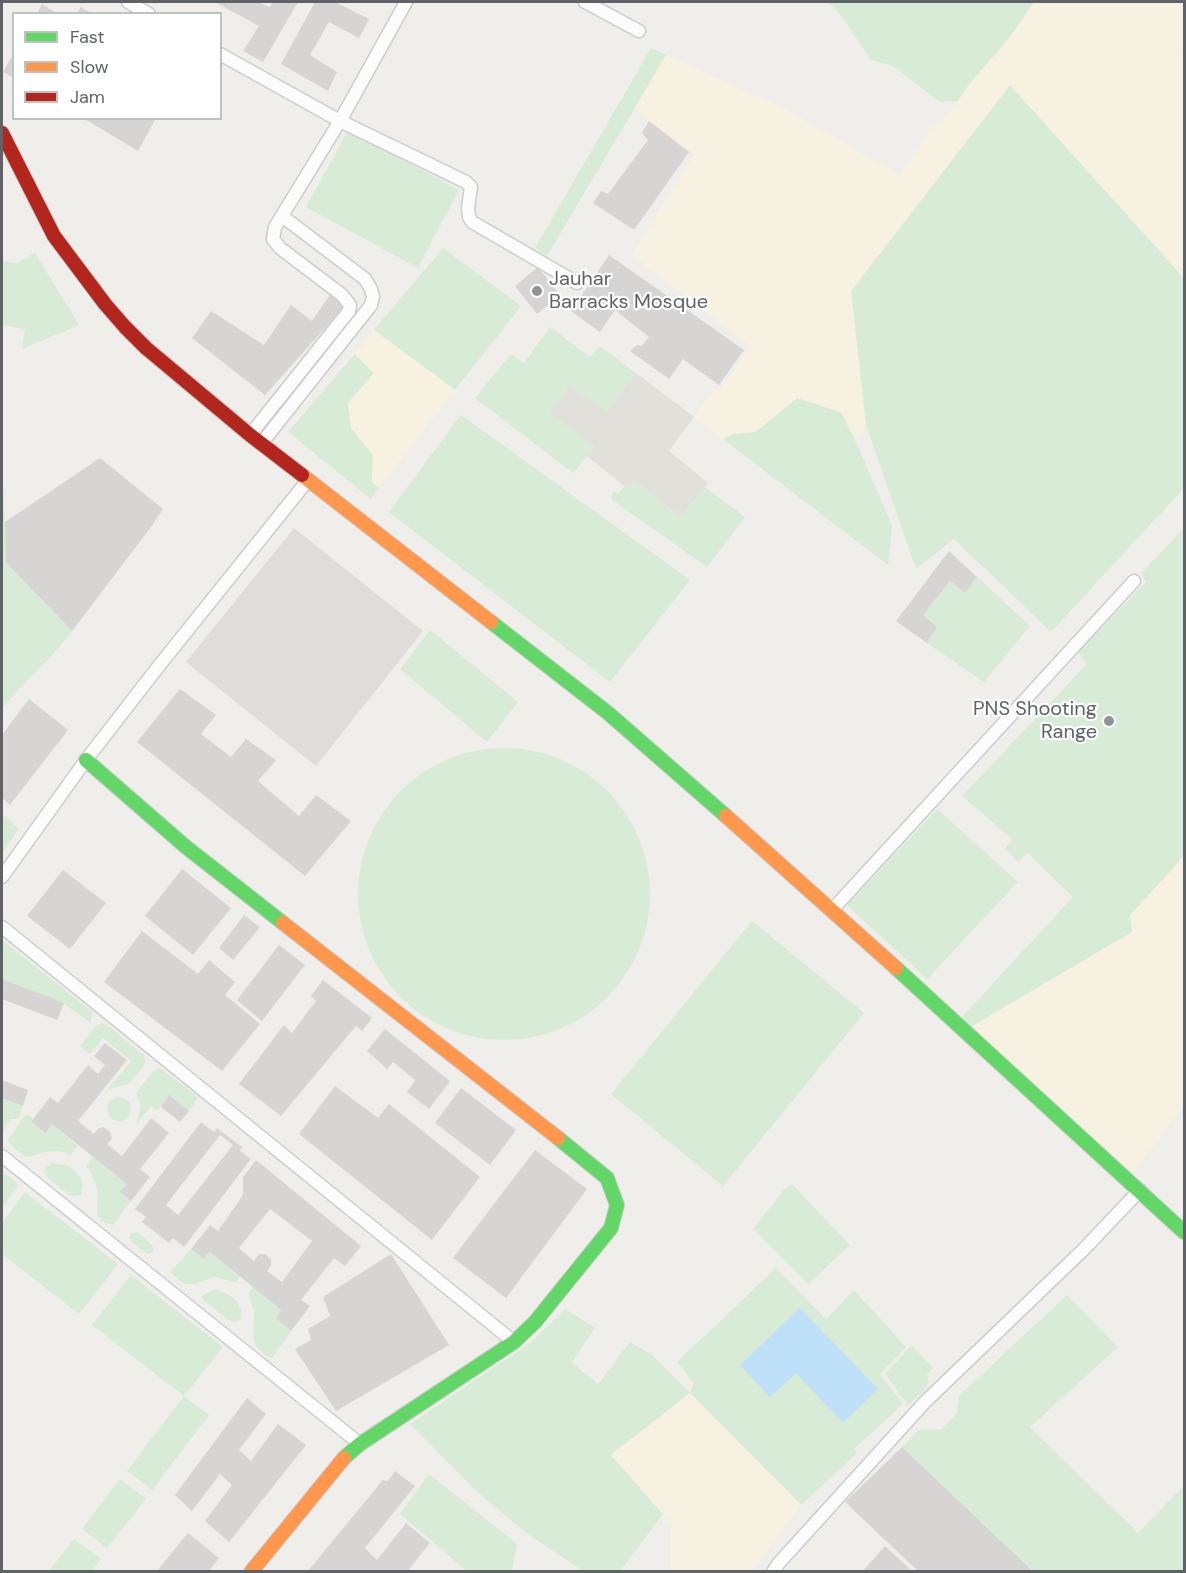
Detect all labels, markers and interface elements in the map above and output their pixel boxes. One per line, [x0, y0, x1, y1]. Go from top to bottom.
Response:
legend [12, 12, 222, 120]
text: Fast [70, 25, 105, 49]
text: Slow [70, 55, 109, 79]
text: Jam [70, 85, 105, 109]
place label: Jauhar Barracks Mosque [549, 268, 708, 315]
marker: Jauhar Barracks Mosque [530, 284, 544, 298]
place label: PNS Shooting Range [973, 698, 1097, 745]
marker: PNS Shooting Range [1102, 714, 1116, 728]

